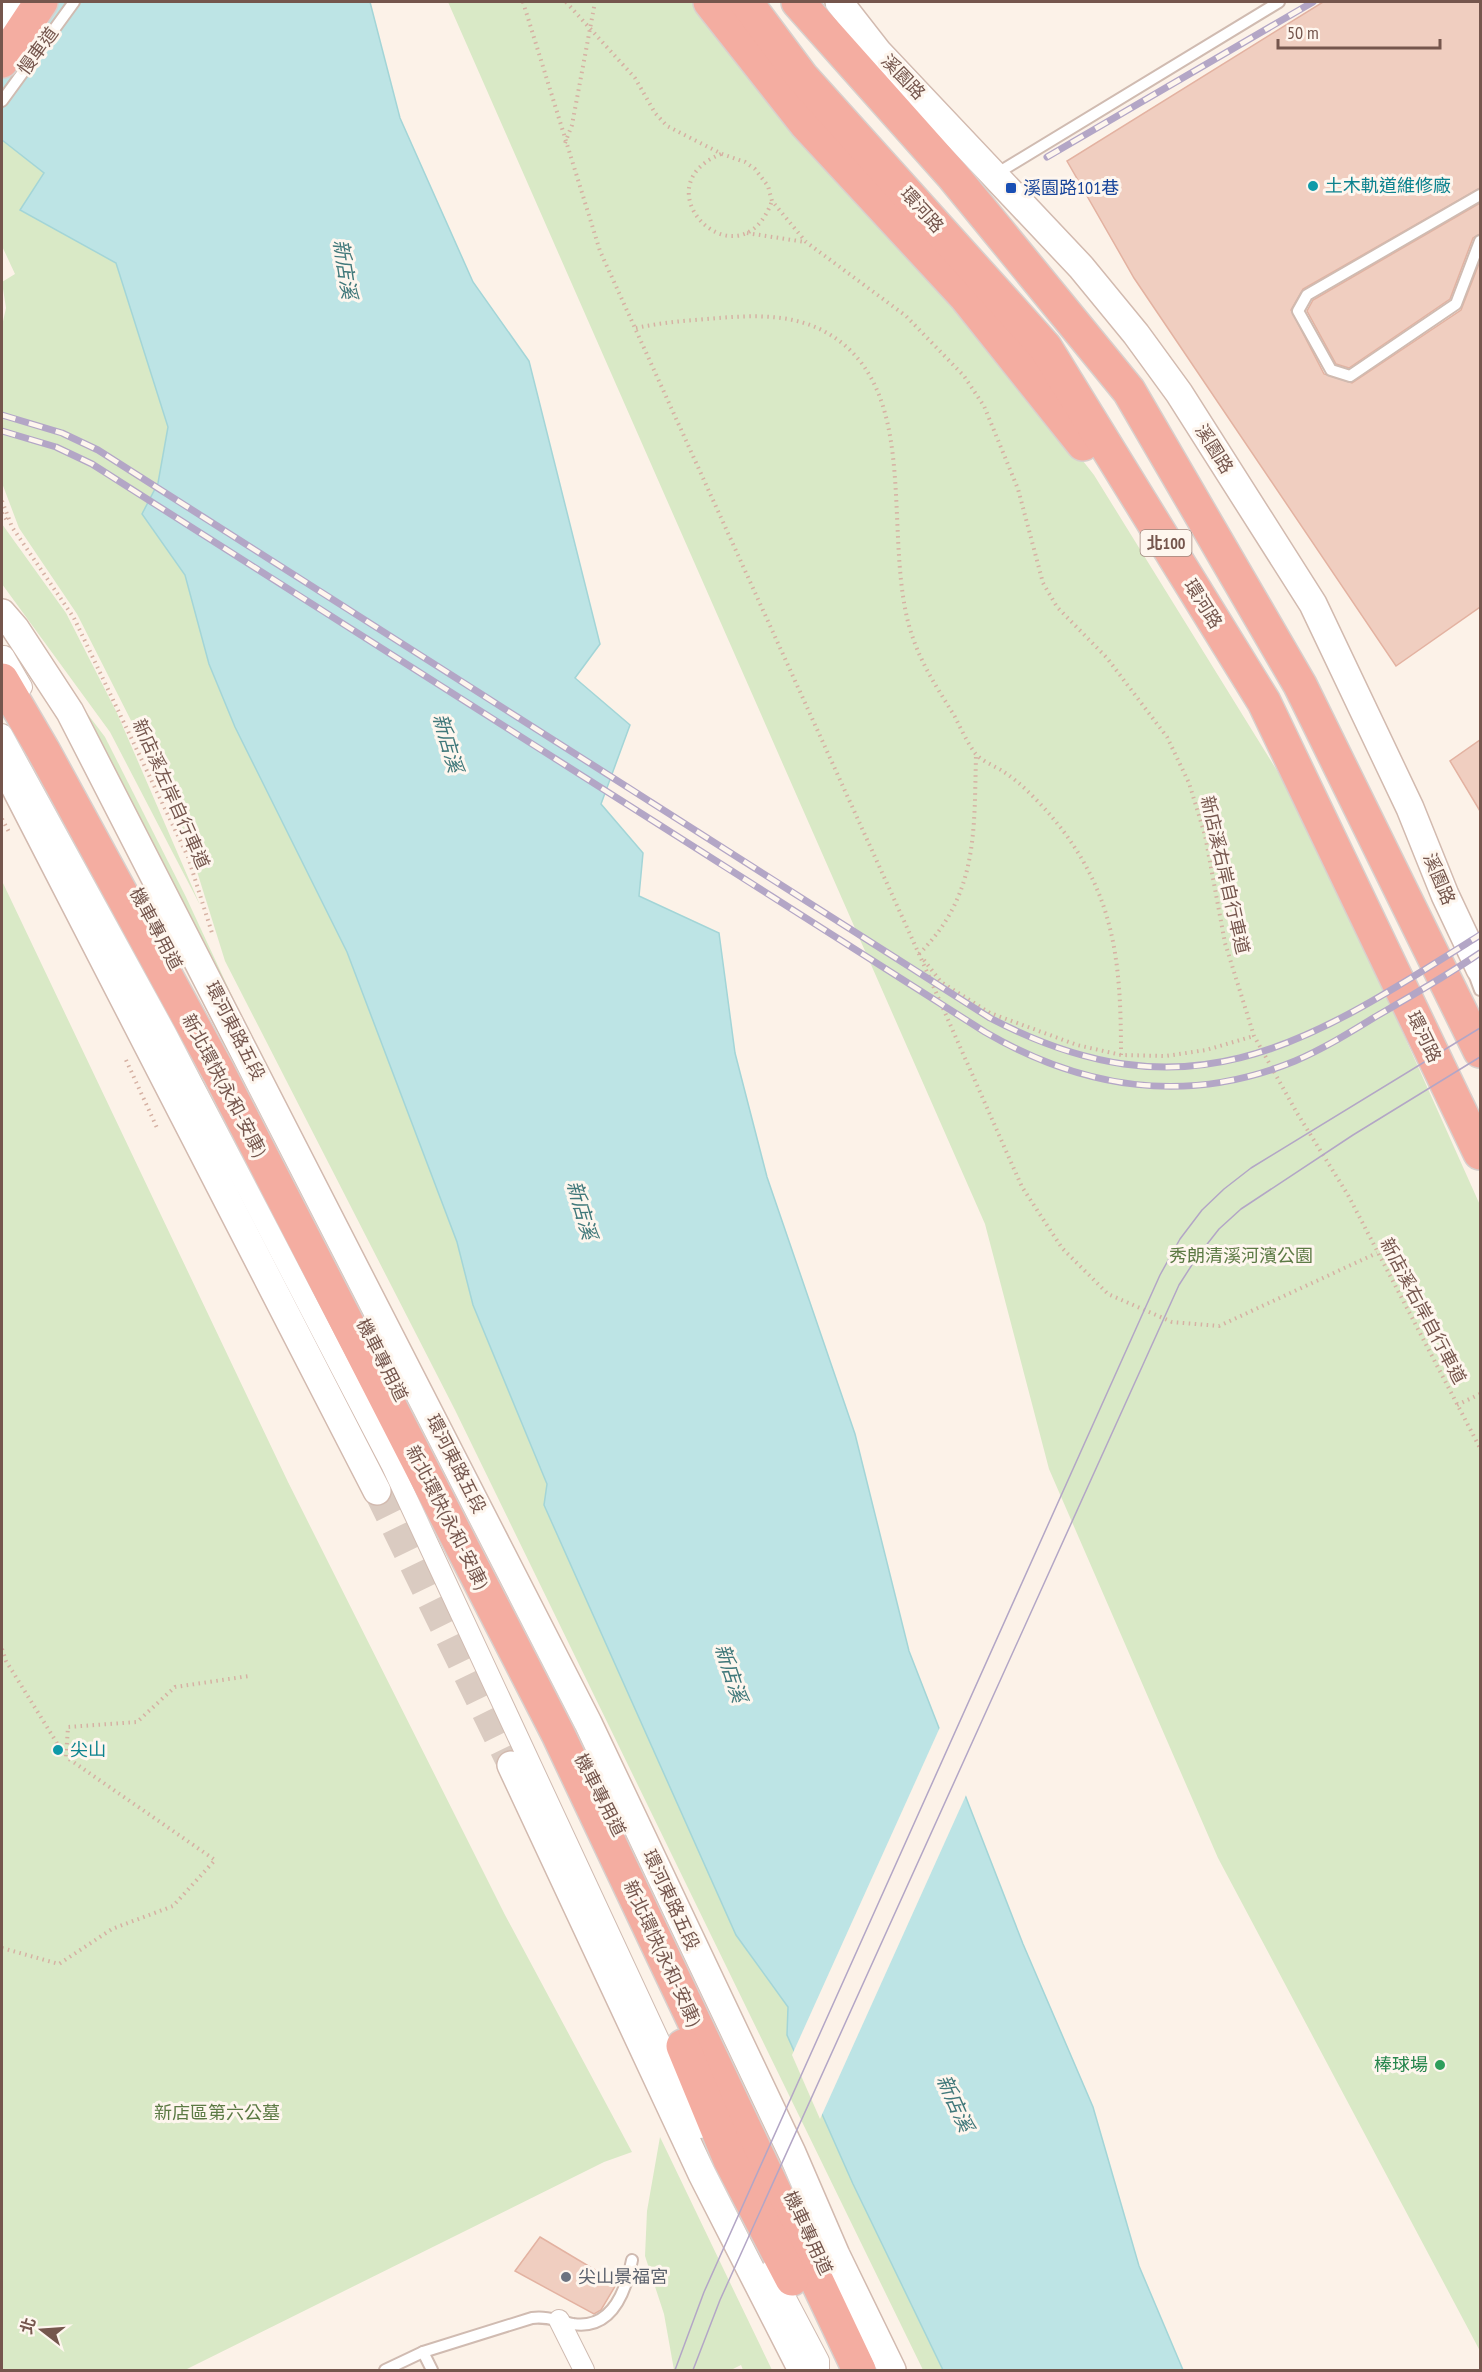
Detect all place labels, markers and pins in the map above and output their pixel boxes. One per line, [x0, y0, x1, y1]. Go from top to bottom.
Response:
place label: 土木軌道維修廠 [1325, 174, 1451, 197]
place label: 溪園路101巷 [1023, 176, 1119, 199]
marker: 土木軌道維修廠 [1306, 179, 1320, 193]
marker: 溪園路101巷 [1004, 181, 1018, 195]
place label: 尖山 [70, 1738, 106, 1761]
marker: 尖山 [51, 1743, 65, 1757]
place label: 棒球場 [1374, 2053, 1428, 2076]
marker: 棒球場 [1433, 2058, 1447, 2072]
place label: 尖山景福宮 [578, 2265, 668, 2288]
marker: 尖山景福宮 [559, 2270, 573, 2284]

